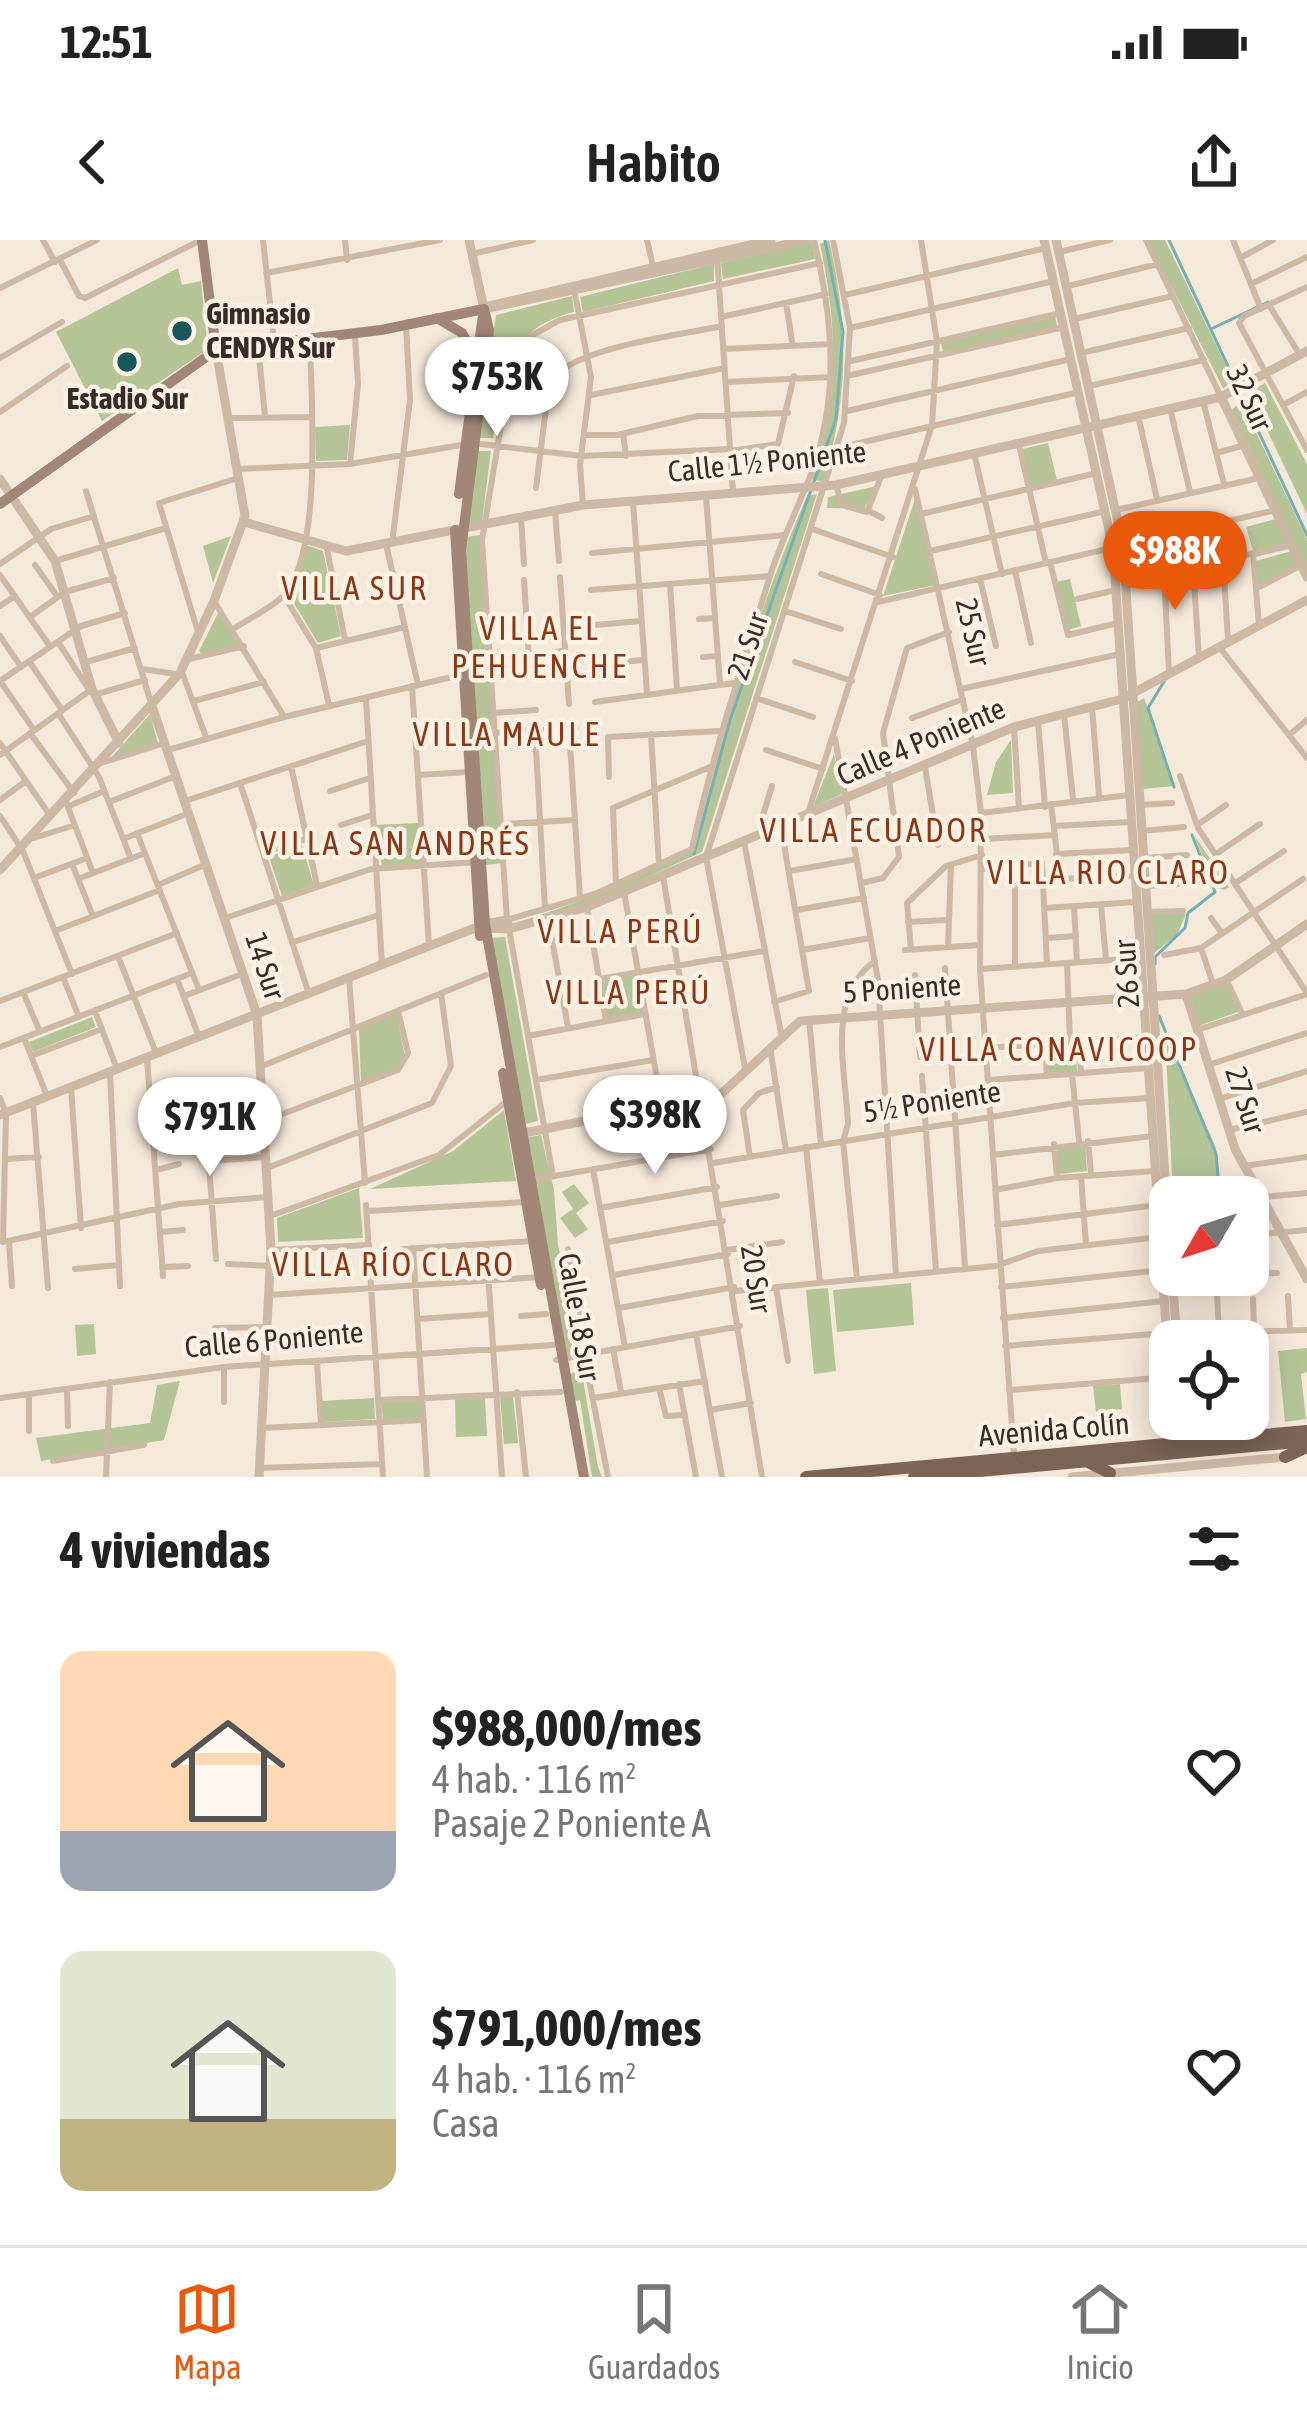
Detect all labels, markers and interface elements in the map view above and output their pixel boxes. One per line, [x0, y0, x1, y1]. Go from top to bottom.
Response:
text: 12:51 [60, 16, 153, 68]
icon: back [60, 129, 126, 195]
icon: share [1181, 129, 1247, 195]
text: Habito [586, 132, 721, 193]
place label: Gimnasio CENDYR Sur [206, 296, 335, 364]
marker: Gimnasio CENDYR Sur [169, 318, 195, 344]
pin: $753K [413, 337, 581, 439]
marker: Estadio Sur [114, 349, 140, 375]
text: $753K [452, 354, 542, 398]
street label: 32 Sur [1220, 359, 1280, 437]
place label: Estadio Sur [66, 381, 189, 415]
street label: Calle 1½ Poniente [666, 434, 868, 488]
pin: $988K [1091, 511, 1259, 613]
text: $988K [1130, 528, 1220, 572]
district label: VILLA SUR [281, 569, 429, 607]
street label: 25 Sur [950, 595, 998, 670]
street label: 21 Sur [720, 607, 775, 683]
district label: VILLA EL PEHUENCHE [451, 609, 629, 685]
street label: Calle 4 Poniente [832, 690, 1010, 792]
district label: VILLA MAULE [413, 715, 601, 753]
district label: VILLA ECUADOR [760, 811, 988, 849]
district label: VILLA SAN ANDRÉS [260, 824, 532, 862]
district label: VILLA RIO CLARO [987, 853, 1231, 891]
district label: VILLA PERÚ [537, 912, 705, 950]
street label: 14 Sur [239, 928, 293, 1004]
street label: 26 Sur [1107, 938, 1145, 1009]
street label: 5 Poniente [842, 967, 962, 1009]
district label: VILLA PERÚ [545, 973, 713, 1011]
district label: VILLA CONAVICOOP [919, 1030, 1199, 1068]
street label: 27 Sur [1219, 1062, 1273, 1138]
street label: 5½ Poniente [861, 1073, 1003, 1129]
pin: $398K [571, 1075, 739, 1177]
pin: $791K [126, 1077, 294, 1179]
text: $398K [610, 1092, 700, 1136]
text: $791K [165, 1094, 255, 1138]
north arrow [1149, 1176, 1269, 1296]
map controls [1149, 1176, 1269, 1440]
street label: 20 Sur [735, 1242, 779, 1316]
district label: VILLA RÍO CLARO [272, 1245, 516, 1283]
street label: Calle 18 Sur [552, 1250, 608, 1384]
street label: Calle 6 Poniente [183, 1314, 365, 1364]
button: locate [1149, 1320, 1269, 1440]
street label: Avenida Colín [977, 1405, 1131, 1453]
icon: filters [1181, 1516, 1247, 1582]
text: 4 viviendas [60, 1520, 270, 1579]
text: $988,000/mes [432, 1698, 701, 1757]
icon: home [156, 1699, 300, 1843]
icon: heart [1181, 1738, 1247, 1804]
text: 4 hab. · 116 m² [432, 1757, 637, 1801]
text: Pasaje 2 Poniente A [432, 1801, 711, 1845]
text: $791,000/mes [432, 1998, 701, 2057]
icon: home [156, 1999, 300, 2143]
icon: heart [1181, 2038, 1247, 2104]
text: 4 hab. · 116 m² [432, 2057, 637, 2101]
text: Casa [432, 2101, 500, 2145]
tab: Mapa [173, 2276, 242, 2386]
tab: Guardados [588, 2276, 720, 2386]
tab: Inicio [1067, 2276, 1134, 2386]

